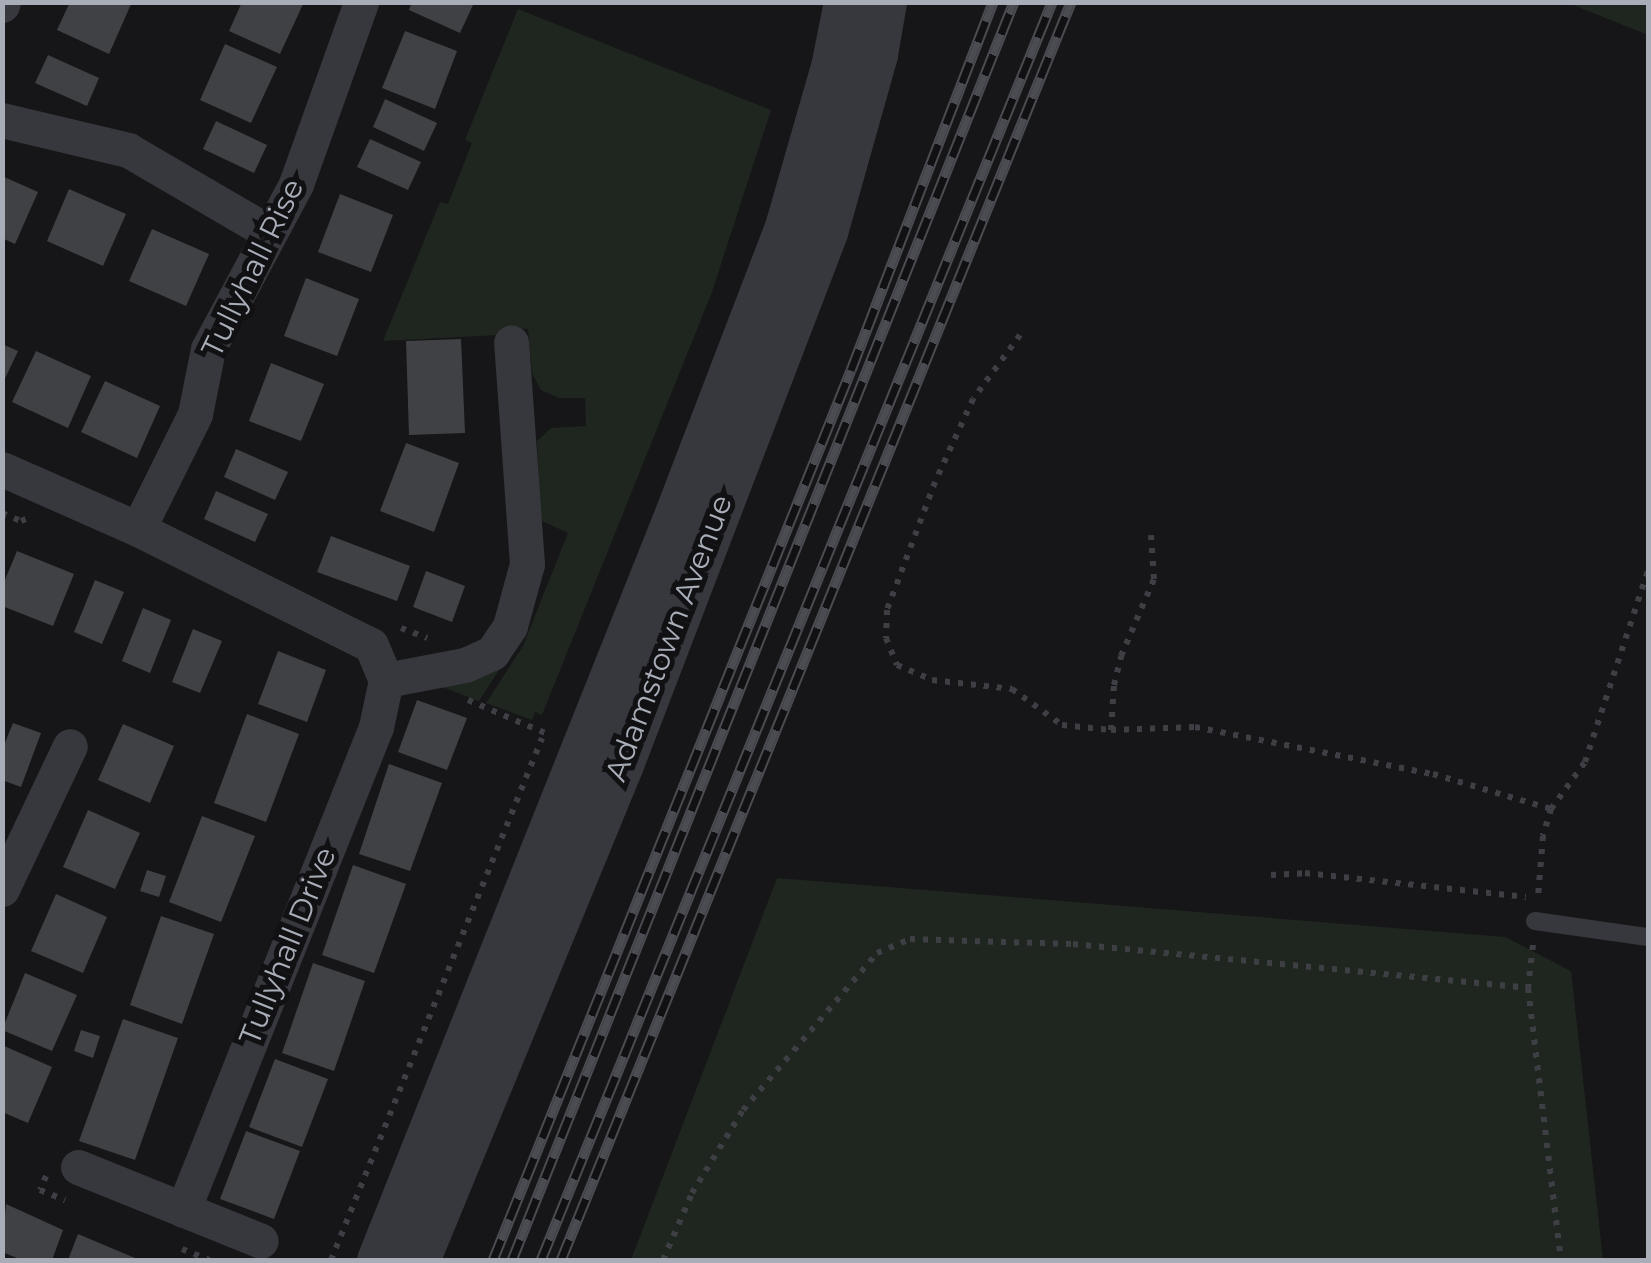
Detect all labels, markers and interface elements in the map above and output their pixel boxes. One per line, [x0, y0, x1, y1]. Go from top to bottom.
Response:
street label: Tullyhall Rise [194, 173, 312, 363]
street label: Adamstown Avenue [598, 490, 740, 786]
street label: Tullyhall Drive [232, 842, 344, 1050]

